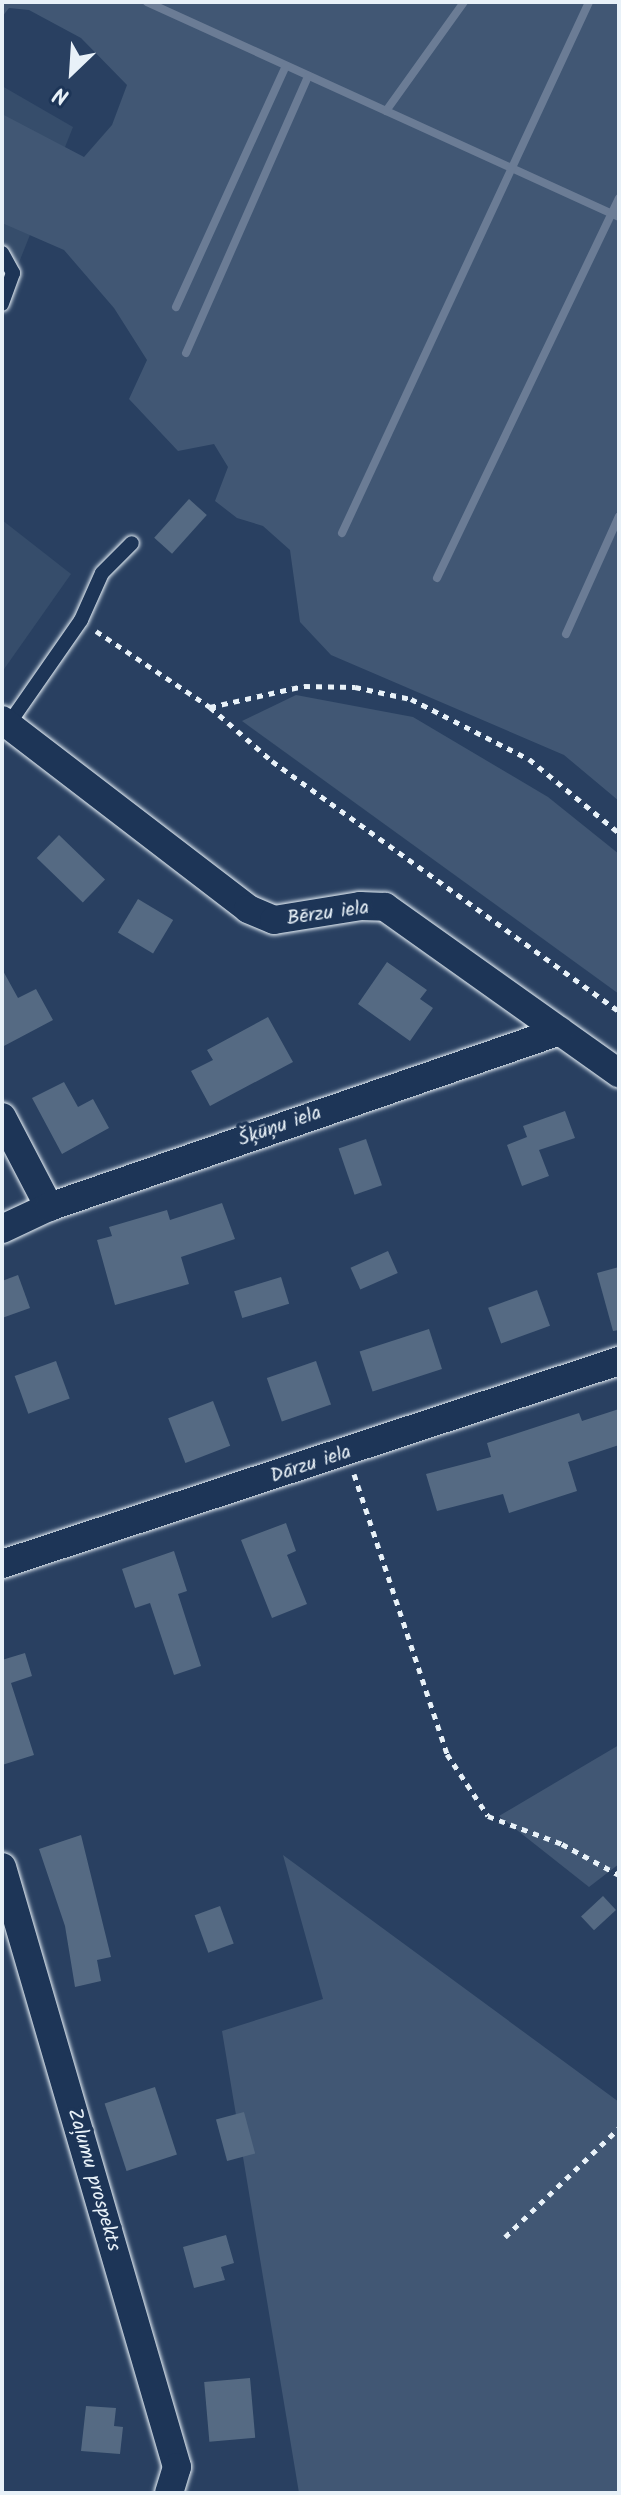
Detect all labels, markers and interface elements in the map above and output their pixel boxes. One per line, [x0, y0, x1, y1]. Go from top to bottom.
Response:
north arrow [32, 32, 112, 112]
text: N [48, 75, 75, 113]
street label: Bērzu iela [285, 896, 371, 932]
street label: Šķūņu iela [235, 1102, 325, 1152]
street label: Dārzu iela [268, 1441, 354, 1489]
street label: Zaļumu prospekts [61, 2106, 125, 2254]

